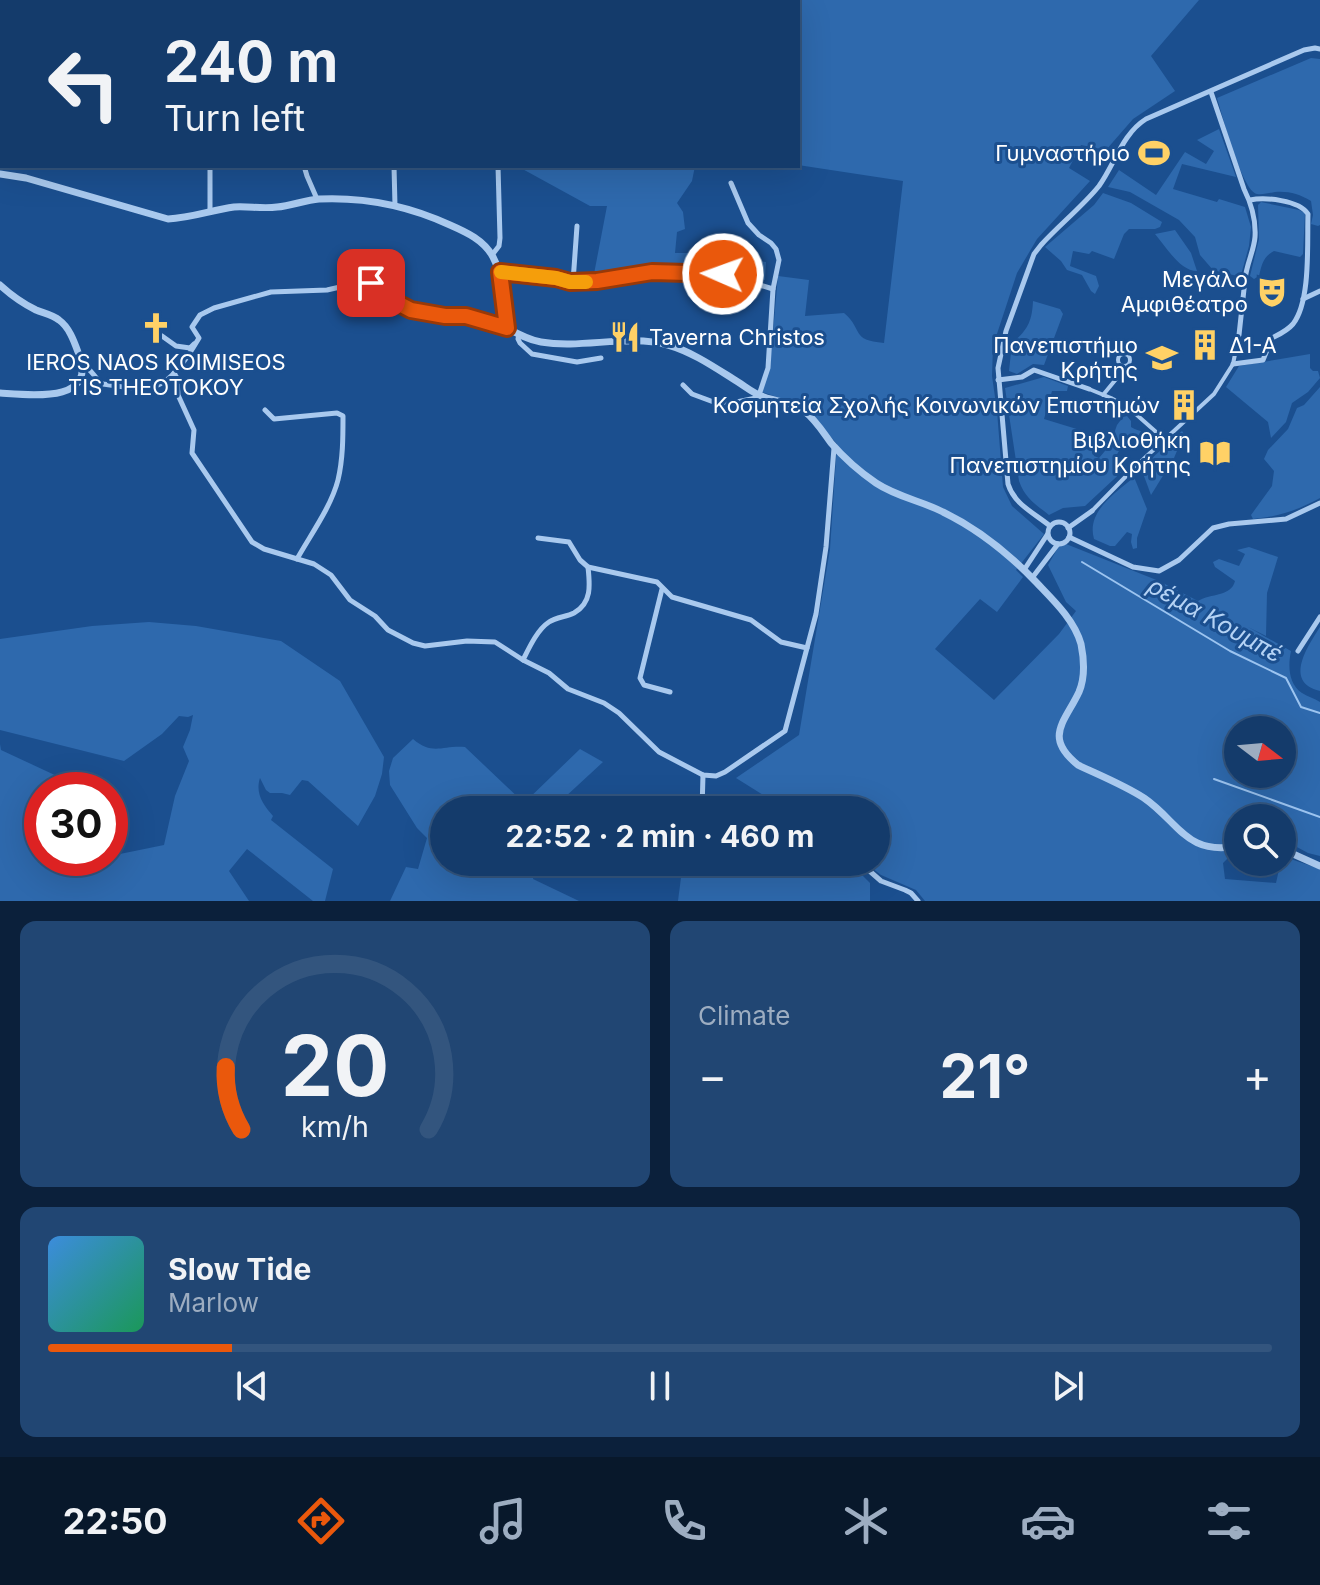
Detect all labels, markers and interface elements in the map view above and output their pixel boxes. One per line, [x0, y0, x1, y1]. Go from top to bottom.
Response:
text: 240 m [164, 28, 338, 96]
icon: left [32, 32, 136, 136]
text: Turn left [164, 96, 305, 140]
sports icon: Γυμναστήριο [1137, 136, 1171, 170]
place label: Γυμναστήριο [995, 140, 1130, 166]
position arrow [681, 232, 765, 316]
pin [337, 249, 405, 317]
icon: arrive [349, 261, 393, 305]
place label: Μεγάλο Αμφιθέατρο [1121, 266, 1248, 317]
theatre icon: Μεγάλο Αμφιθέατρο [1255, 275, 1289, 309]
church icon: IEROS NAOS KOIMISEOS TIS THEOTOKOY [139, 311, 173, 345]
restaurant icon: Taverna Christos [608, 320, 642, 354]
place label: Taverna Christos [649, 324, 825, 350]
building icon: Δ1-Α [1188, 328, 1222, 362]
place label: Πανεπιστήμιο Κρήτης [993, 332, 1138, 383]
place label: Δ1-Α [1229, 332, 1277, 358]
school or university icon: Πανεπιστήμιο Κρήτης [1145, 341, 1179, 375]
place label: IEROS NAOS KOIMISEOS TIS THEOTOKOY [26, 349, 286, 400]
building icon: Κοσμητεία Σχολής Κοινωνικών Επιστημών [1167, 388, 1201, 422]
place label: Κοσμητεία Σχολής Κοινωνικών Επιστημών [713, 392, 1160, 418]
place label: Βιβλιοθήκη Πανεπιστημίου Κρήτης [950, 427, 1191, 478]
library icon: Βιβλιοθήκη Πανεπιστημίου Κρήτης [1198, 436, 1232, 470]
water label: ρέμα Κουμπέ [1142, 570, 1288, 669]
north arrow [1224, 716, 1296, 788]
map controls [1224, 716, 1296, 876]
speed limit sign: 30 [24, 772, 128, 876]
button: search [1224, 804, 1296, 876]
text: 22:52 · 2 min · 460 m [505, 818, 815, 854]
text: Climate [698, 1000, 790, 1031]
text: 20 [281, 1015, 389, 1116]
text: 21° [939, 1040, 1031, 1112]
text: − [698, 1049, 727, 1103]
text: + [1243, 1049, 1272, 1103]
text: km/h [301, 1109, 369, 1144]
text: Slow Tide [168, 1251, 311, 1287]
text: Marlow [168, 1287, 259, 1318]
icon: previous [230, 1364, 274, 1408]
icon: pause [638, 1364, 682, 1408]
icon: next [1046, 1364, 1090, 1408]
icon: directions [293, 1493, 349, 1549]
icon: music [475, 1493, 531, 1549]
icon: phone [656, 1493, 712, 1549]
icon: climate [838, 1493, 894, 1549]
icon: car [1020, 1493, 1076, 1549]
icon: filters [1201, 1493, 1257, 1549]
text: 22:50 [63, 1499, 167, 1543]

